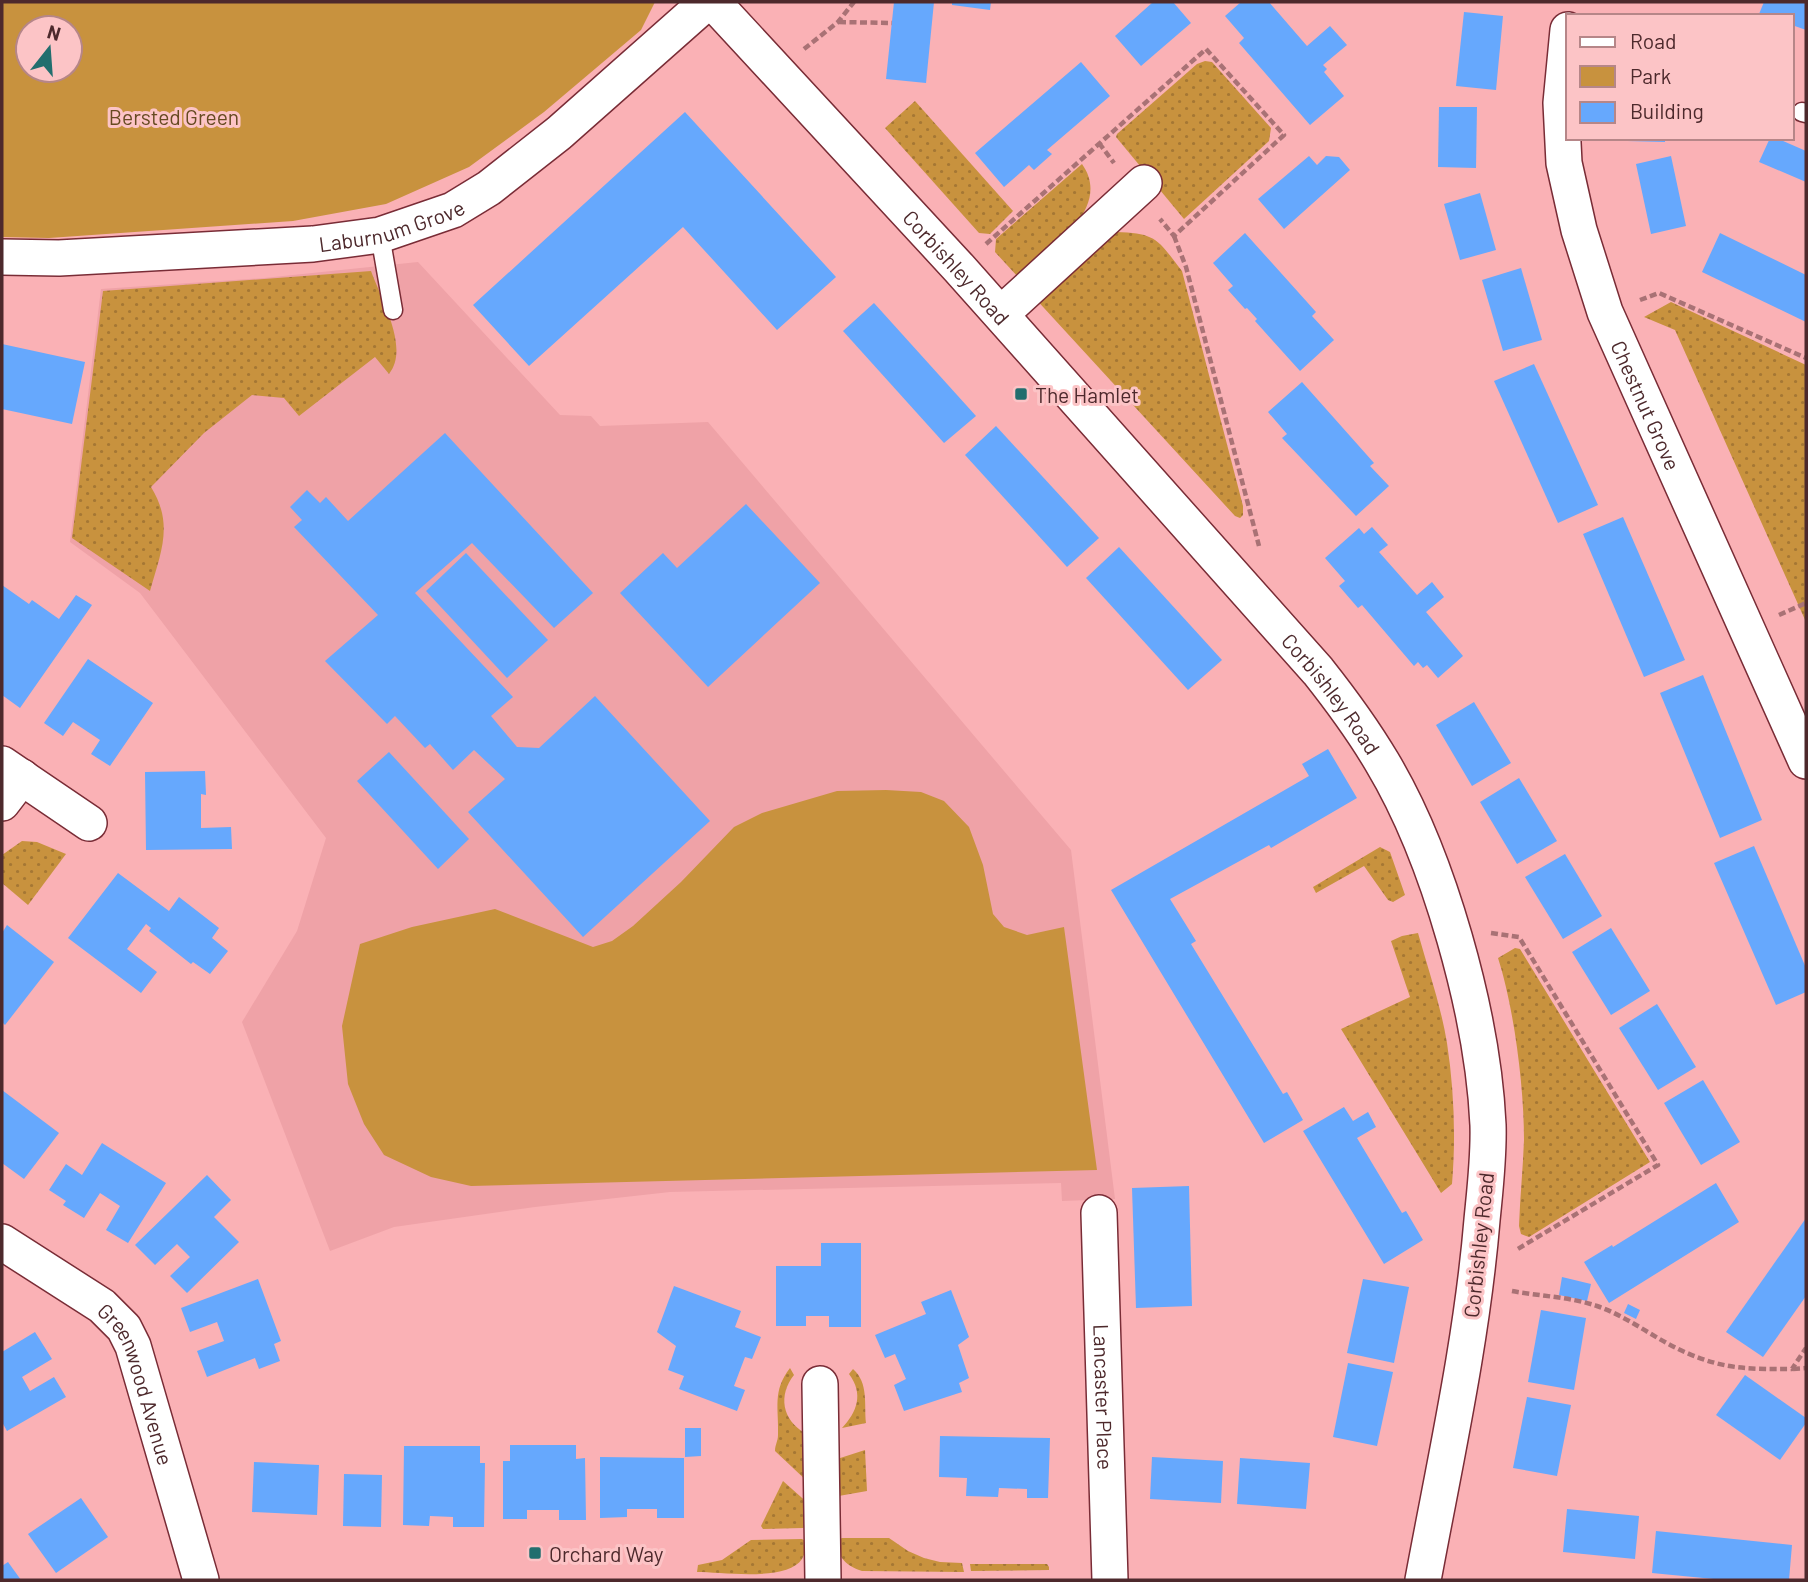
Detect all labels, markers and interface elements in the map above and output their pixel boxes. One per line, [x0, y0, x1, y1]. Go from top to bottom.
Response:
north arrow [14, 14, 84, 84]
legend [1566, 14, 1794, 140]
text: N [45, 19, 64, 45]
text: Road [1630, 28, 1676, 53]
text: Park [1630, 63, 1671, 88]
text: Building [1630, 98, 1704, 123]
park label: Bersted Green [109, 104, 239, 129]
street label: Laburnum Grove [317, 194, 469, 256]
street label: Corbishley Road [899, 204, 1015, 329]
street label: Chestnut Grove [1607, 336, 1687, 474]
place label: The Hamlet [1035, 382, 1139, 407]
marker: The Hamlet [1013, 386, 1029, 402]
street label: Corbishley Road [1277, 627, 1386, 758]
street label: Corbishley Road [1458, 1171, 1498, 1319]
street label: Greenwood Avenue [93, 1297, 179, 1468]
street label: Lancaster Place [1090, 1324, 1119, 1470]
place label: Orchard Way [549, 1541, 664, 1566]
marker: Orchard Way [527, 1545, 543, 1561]

